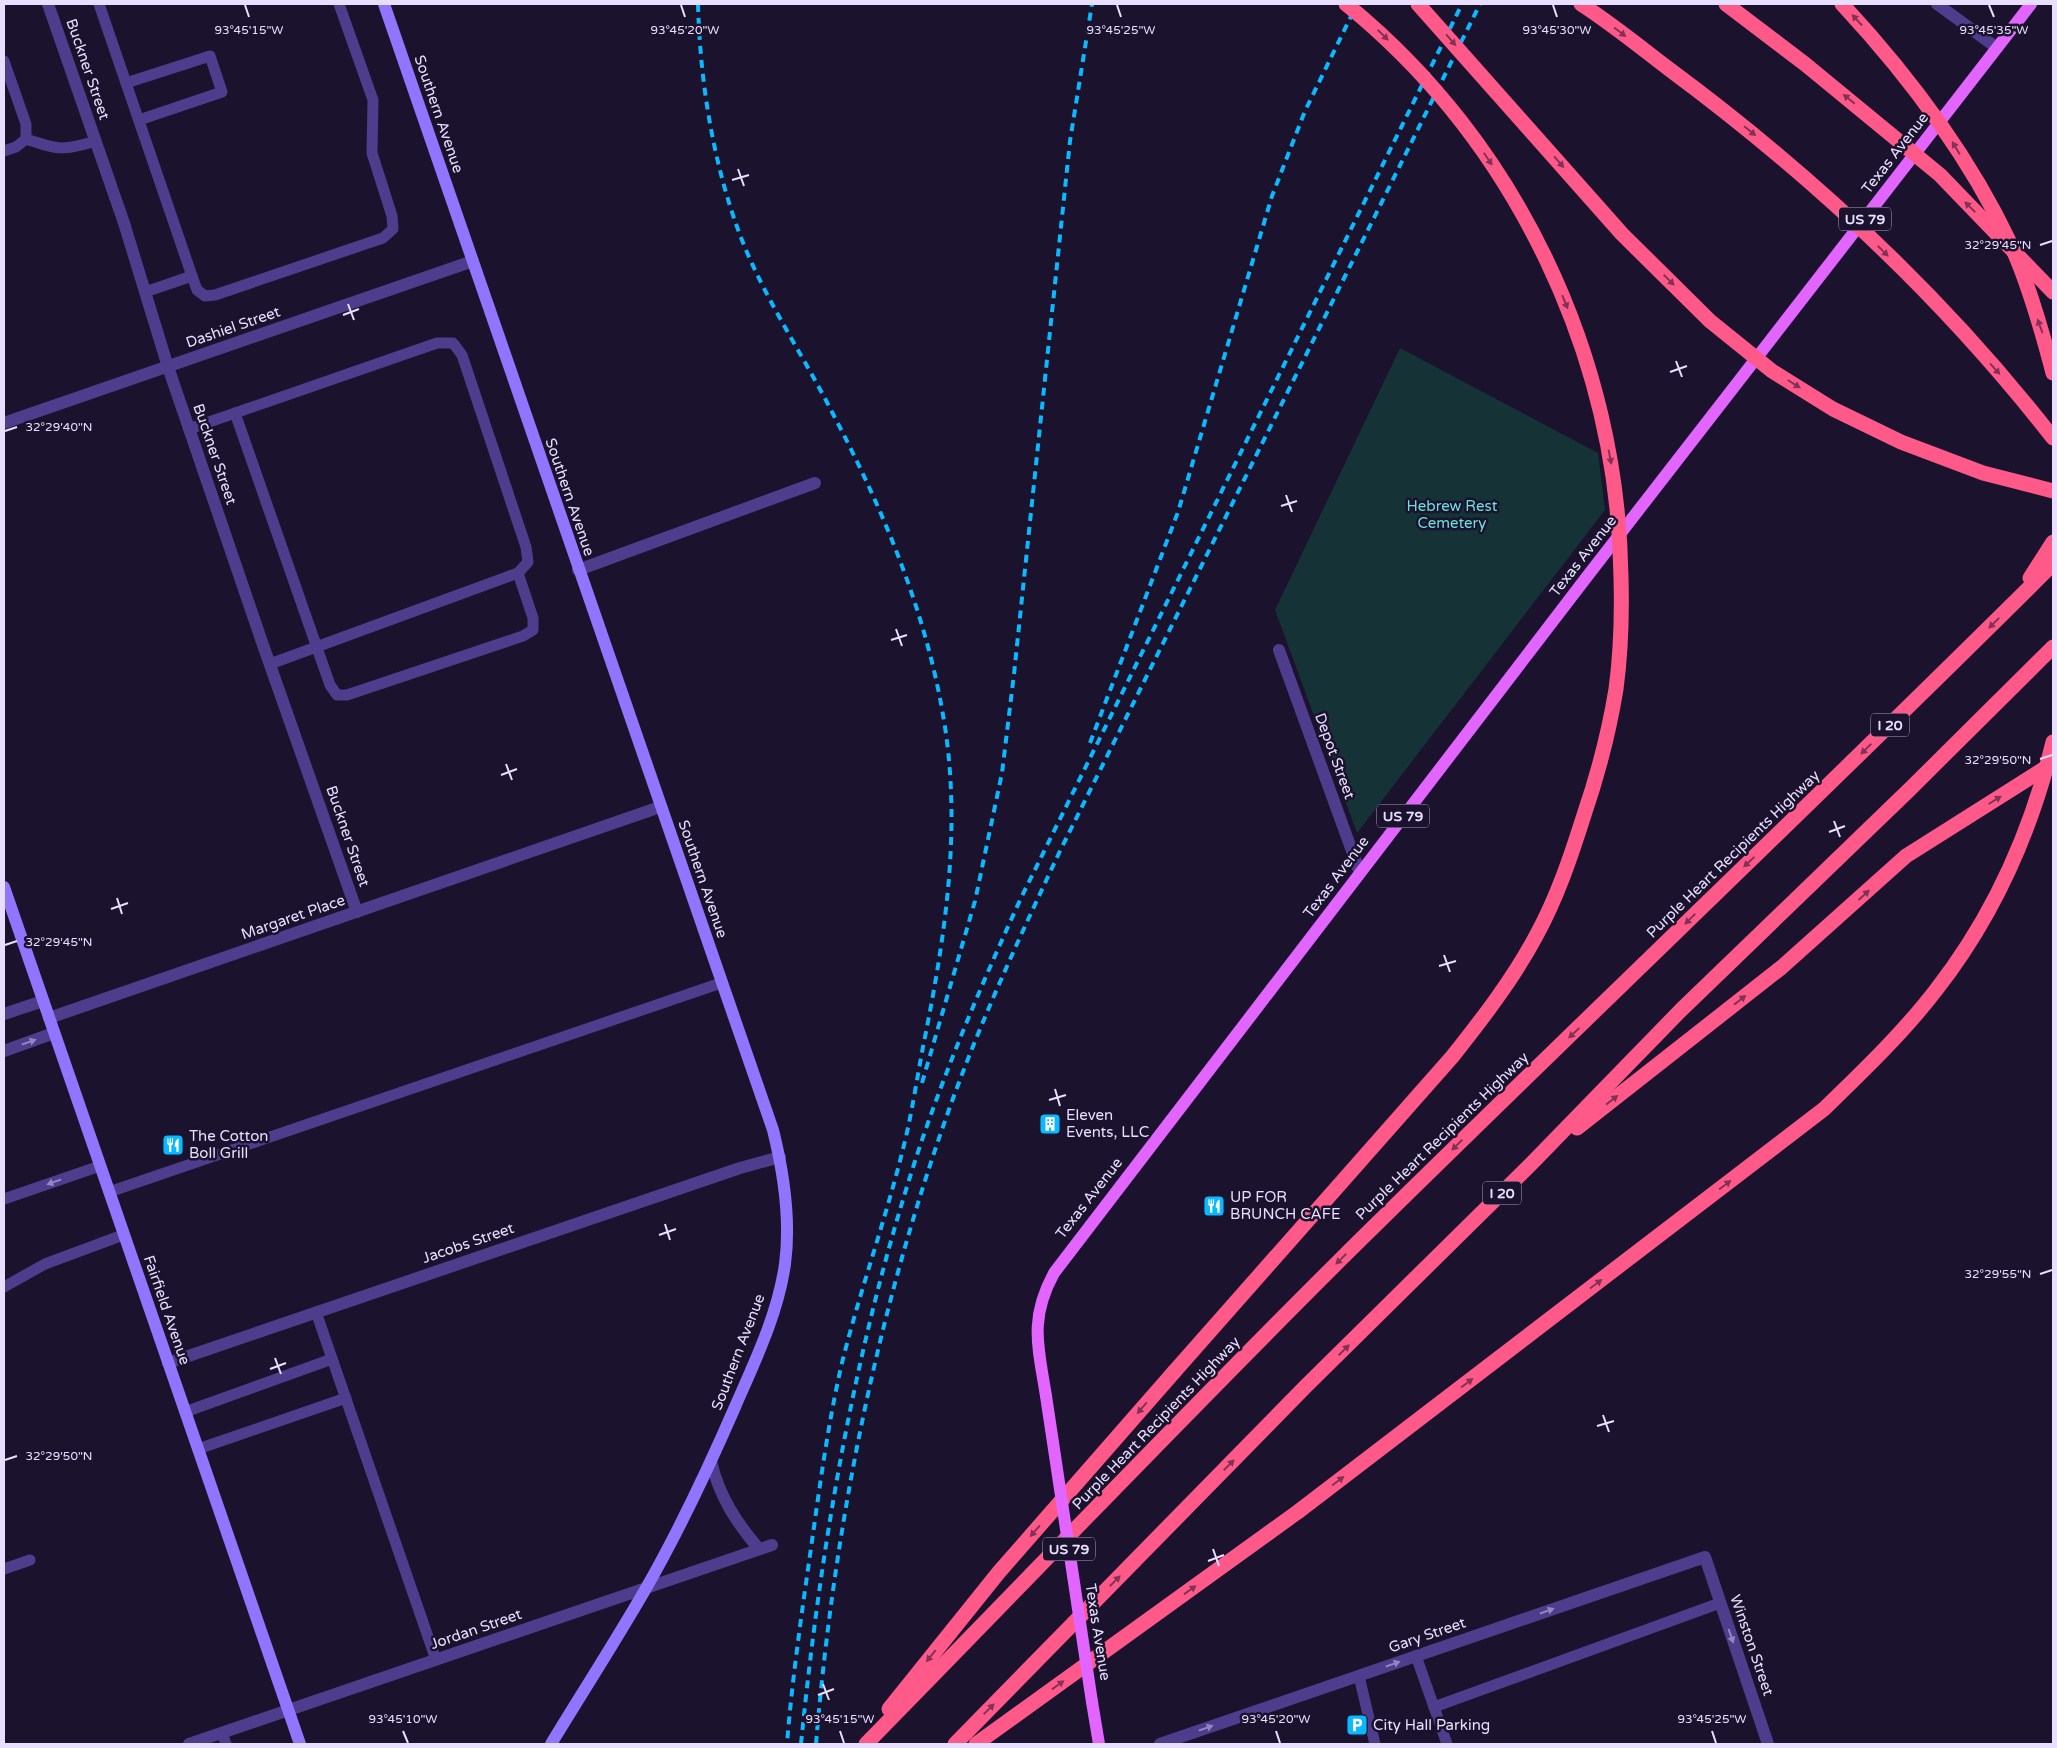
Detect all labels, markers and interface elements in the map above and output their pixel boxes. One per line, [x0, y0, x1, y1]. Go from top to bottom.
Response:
one-way arrow [1851, 14, 1863, 26]
street label: Buckner Street [62, 16, 114, 122]
text: 93°45'15"W [214, 23, 284, 37]
text: 93°45'20"W [650, 23, 720, 37]
text: 93°45'25"W [1086, 23, 1156, 37]
text: 93°45'30"W [1522, 23, 1592, 37]
text: 93°45'35"W [1959, 23, 2029, 37]
one-way arrow [1613, 27, 1627, 37]
one-way arrow [1377, 29, 1389, 41]
one-way arrow [1445, 34, 1456, 46]
street label: Southern Avenue [410, 53, 468, 175]
one-way arrow [1843, 94, 1856, 105]
street label: Texas Avenue [1858, 109, 1932, 197]
one-way arrow [1743, 125, 1756, 136]
one-way arrow [1951, 141, 1961, 154]
one-way arrow [1483, 152, 1493, 166]
one-way arrow [1553, 155, 1564, 168]
one-way arrow [1965, 201, 1977, 213]
road number: US 79 [1839, 208, 1891, 230]
text: 32°29'45"N [1965, 238, 2032, 252]
one-way arrow [1877, 245, 1889, 257]
one-way arrow [1663, 274, 1675, 286]
one-way arrow [1562, 294, 1570, 309]
street label: Dashiel Street [183, 302, 283, 352]
one-way arrow [2036, 318, 2043, 333]
one-way arrow [1990, 362, 2001, 375]
one-way arrow [1787, 380, 1800, 389]
street label: Buckner Street [189, 401, 241, 507]
text: 32°29'40"N [26, 420, 93, 434]
street label: Southern Avenue [541, 436, 599, 558]
one-way arrow [1607, 450, 1615, 466]
park label: Hebrew Rest Cemetery [1407, 497, 1498, 532]
street label: Texas Avenue [1546, 512, 1620, 600]
one-way arrow [1988, 617, 2000, 629]
street label: Depot Street [1311, 710, 1359, 802]
road number: I 20 [1871, 714, 1909, 736]
one-way arrow [1860, 743, 1872, 755]
text: 32°29'50"N [1965, 753, 2032, 767]
street label: Purple Heart Recipients Highway [1643, 766, 1823, 942]
street label: Buckner Street [322, 783, 374, 889]
one-way arrow [1989, 795, 2002, 805]
road number: US 79 [1377, 804, 1429, 828]
street label: Southern Avenue [674, 818, 732, 940]
street label: Texas Avenue [1299, 832, 1373, 922]
one-way arrow [1743, 856, 1755, 868]
one-way arrow [1857, 889, 1870, 900]
street label: Margaret Place [239, 891, 347, 943]
one-way arrow [1684, 913, 1696, 925]
text: 32°29'45"N [26, 935, 93, 949]
one-way arrow [1733, 995, 1746, 1006]
one-way arrow [1568, 1027, 1580, 1039]
one-way arrow [21, 1038, 36, 1045]
street label: Purple Heart Recipients Highway [1352, 1048, 1532, 1224]
one-way arrow [1605, 1095, 1618, 1106]
place label: Eleven Events, LLC [1066, 1106, 1149, 1141]
building icon: Eleven Events, LLC [1038, 1112, 1062, 1136]
place label: The Cotton Boll Grill [189, 1127, 268, 1162]
restaurant icon: The Cotton Boll Grill [161, 1133, 185, 1157]
one-way arrow [1451, 1139, 1463, 1151]
street label: Texas Avenue [1052, 1154, 1126, 1242]
one-way arrow [46, 1179, 61, 1186]
one-way arrow [1718, 1180, 1732, 1190]
road number: I 20 [1483, 1182, 1521, 1204]
place label: UP FOR BRUNCH CAFE [1230, 1188, 1340, 1223]
restaurant icon: UP FOR BRUNCH CAFE [1202, 1194, 1226, 1218]
street label: Jacobs Street [420, 1219, 517, 1267]
street label: Fairfield Avenue [140, 1253, 194, 1367]
one-way arrow [1335, 1253, 1347, 1265]
text: 32°29'55"N [1965, 1267, 2032, 1281]
one-way arrow [1589, 1279, 1603, 1289]
street label: Southern Avenue [707, 1291, 769, 1413]
street label: Purple Heart Recipients Highway [1068, 1333, 1244, 1513]
one-way arrow [1337, 1344, 1349, 1356]
one-way arrow [1460, 1377, 1473, 1388]
one-way arrow [1136, 1402, 1147, 1415]
text: 32°29'50"N [26, 1449, 93, 1463]
one-way arrow [1223, 1459, 1235, 1471]
one-way arrow [1331, 1476, 1344, 1487]
one-way arrow [1030, 1525, 1041, 1537]
road number: US 79 [1043, 1538, 1095, 1560]
one-way arrow [1109, 1575, 1121, 1587]
street label: Texas Avenue [1081, 1582, 1115, 1682]
one-way arrow [1183, 1585, 1196, 1595]
street label: Winston Street [1726, 1592, 1778, 1698]
street label: Jordan Street [428, 1605, 524, 1653]
one-way arrow [1539, 1607, 1554, 1614]
street label: Gary Street [1386, 1613, 1468, 1657]
one-way arrow [1728, 1629, 1736, 1644]
one-way arrow [926, 1649, 937, 1662]
one-way arrow [1386, 1660, 1401, 1668]
one-way arrow [1051, 1680, 1065, 1690]
one-way arrow [983, 1703, 995, 1715]
text: 93°45'10"W [368, 1712, 438, 1726]
text: 93°45'15"W [805, 1712, 875, 1726]
text: 93°45'20"W [1241, 1712, 1311, 1726]
text: 93°45'25"W [1677, 1712, 1747, 1726]
parking icon: City Hall Parking [1345, 1713, 1369, 1737]
place label: City Hall Parking [1373, 1716, 1490, 1734]
one-way arrow [1199, 1724, 1214, 1732]

